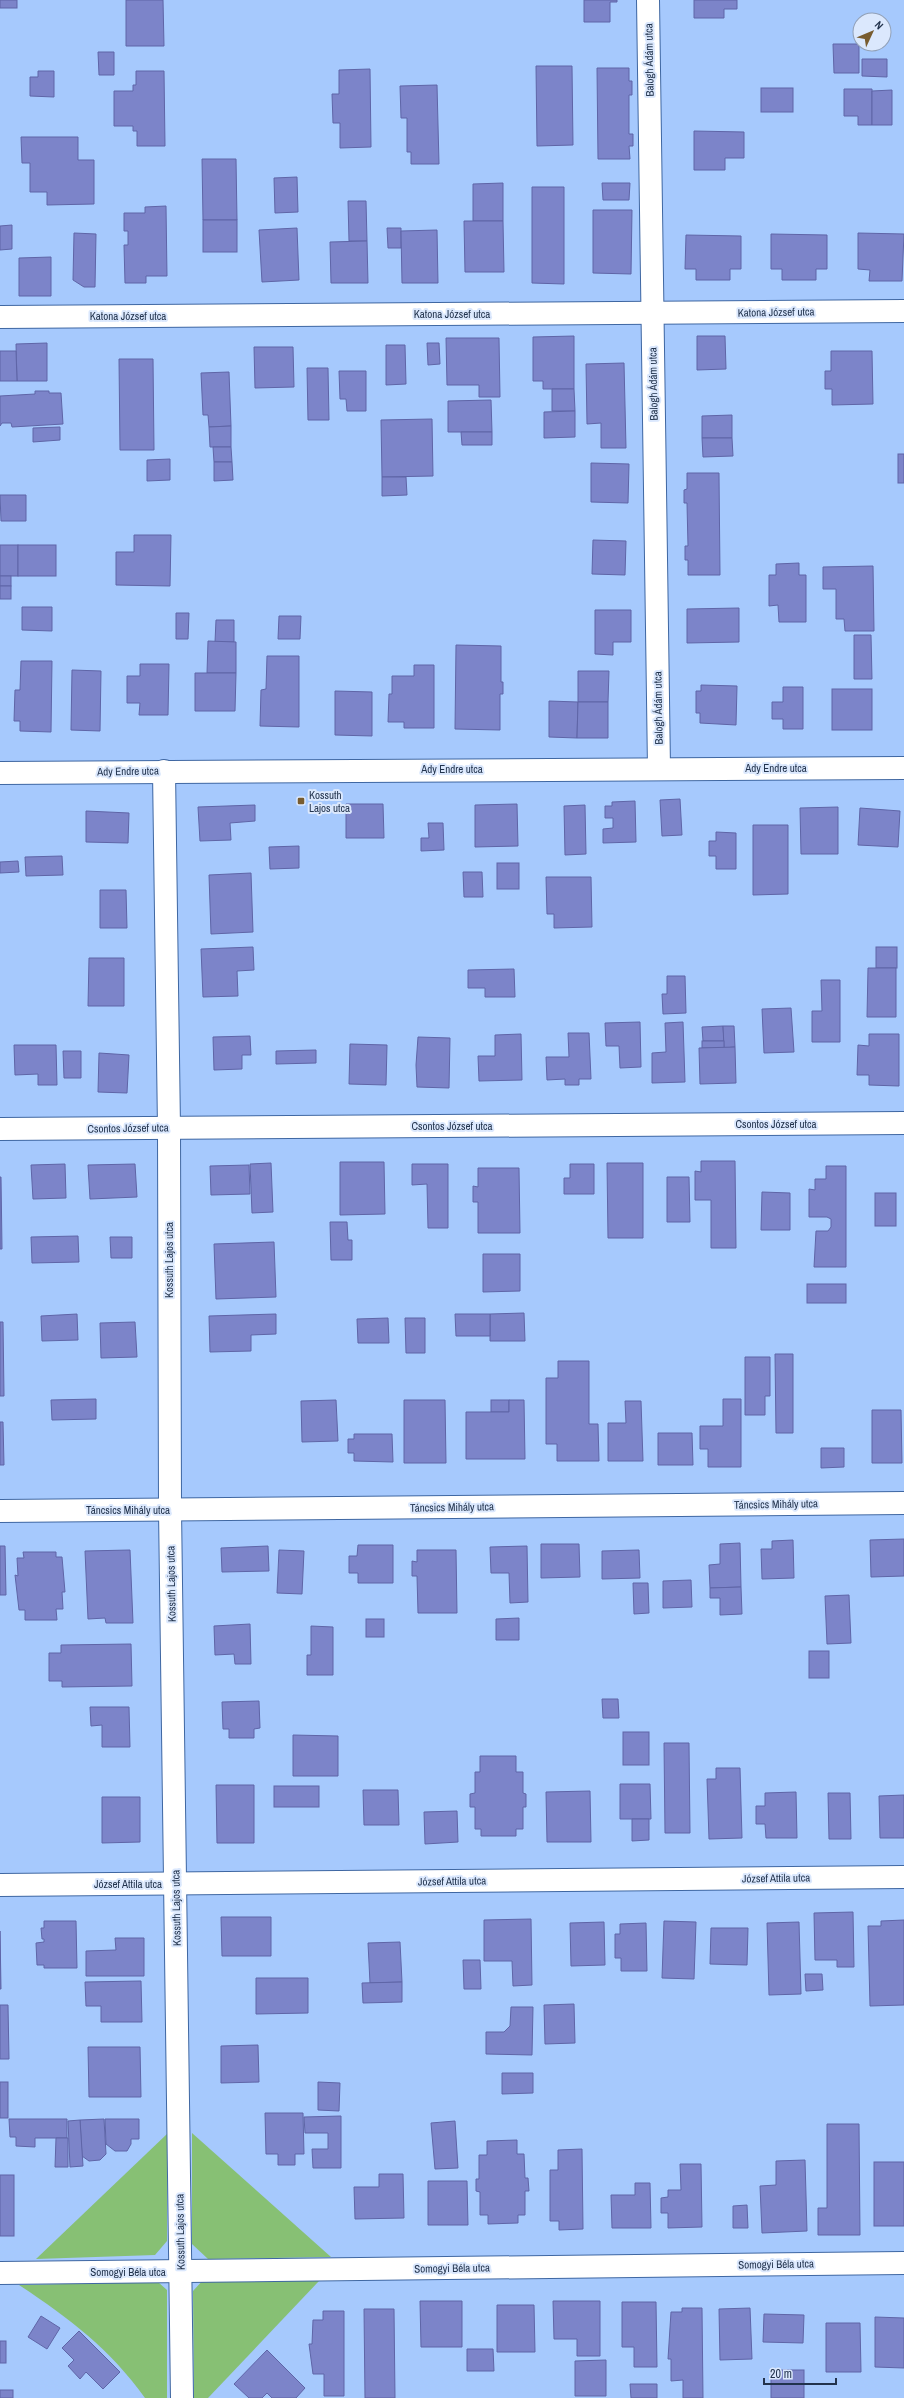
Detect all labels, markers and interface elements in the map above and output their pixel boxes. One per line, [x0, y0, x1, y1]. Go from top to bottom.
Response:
north arrow [852, 12, 892, 52]
text: N [872, 18, 886, 32]
street label: Balogh Ádám utca [641, 23, 657, 97]
street label: Katona József utca [738, 304, 814, 320]
street label: Katona József utca [414, 307, 490, 321]
street label: Katona József utca [90, 309, 166, 323]
street label: Balogh Ádám utca [645, 347, 661, 421]
street label: Balogh Ádám utca [650, 671, 666, 745]
street label: Ady Endre utca [744, 761, 807, 775]
street label: Ady Endre utca [420, 762, 483, 776]
street label: Ady Endre utca [96, 763, 159, 779]
place label: Kossuth Lajos utca [309, 788, 350, 815]
marker: Kossuth Lajos utca [296, 796, 306, 806]
street label: Csontos József utca [735, 1117, 817, 1131]
street label: Csontos József utca [411, 1119, 493, 1133]
street label: Csontos József utca [87, 1120, 169, 1136]
street label: Kossuth Lajos utca [162, 1222, 176, 1298]
street label: Táncsics Mihály utca [734, 1496, 818, 1512]
street label: Táncsics Mihály utca [410, 1499, 494, 1515]
street label: Táncsics Mihály utca [86, 1503, 170, 1517]
street label: Kossuth Lajos utca [163, 1546, 179, 1622]
street label: Kossuth Lajos utca [168, 1870, 184, 1946]
street label: József Attila utca [742, 1870, 810, 1886]
street label: József Attila utca [418, 1873, 486, 1889]
street label: József Attila utca [94, 1877, 162, 1891]
street label: Kossuth Lajos utca [172, 2194, 188, 2270]
street label: Somogyi Béla utca [738, 2256, 814, 2272]
street label: Somogyi Béla utca [414, 2260, 490, 2276]
street label: Somogyi Béla utca [90, 2265, 166, 2279]
scale bar [764, 2360, 836, 2386]
text: 20 m [770, 2366, 792, 2382]

